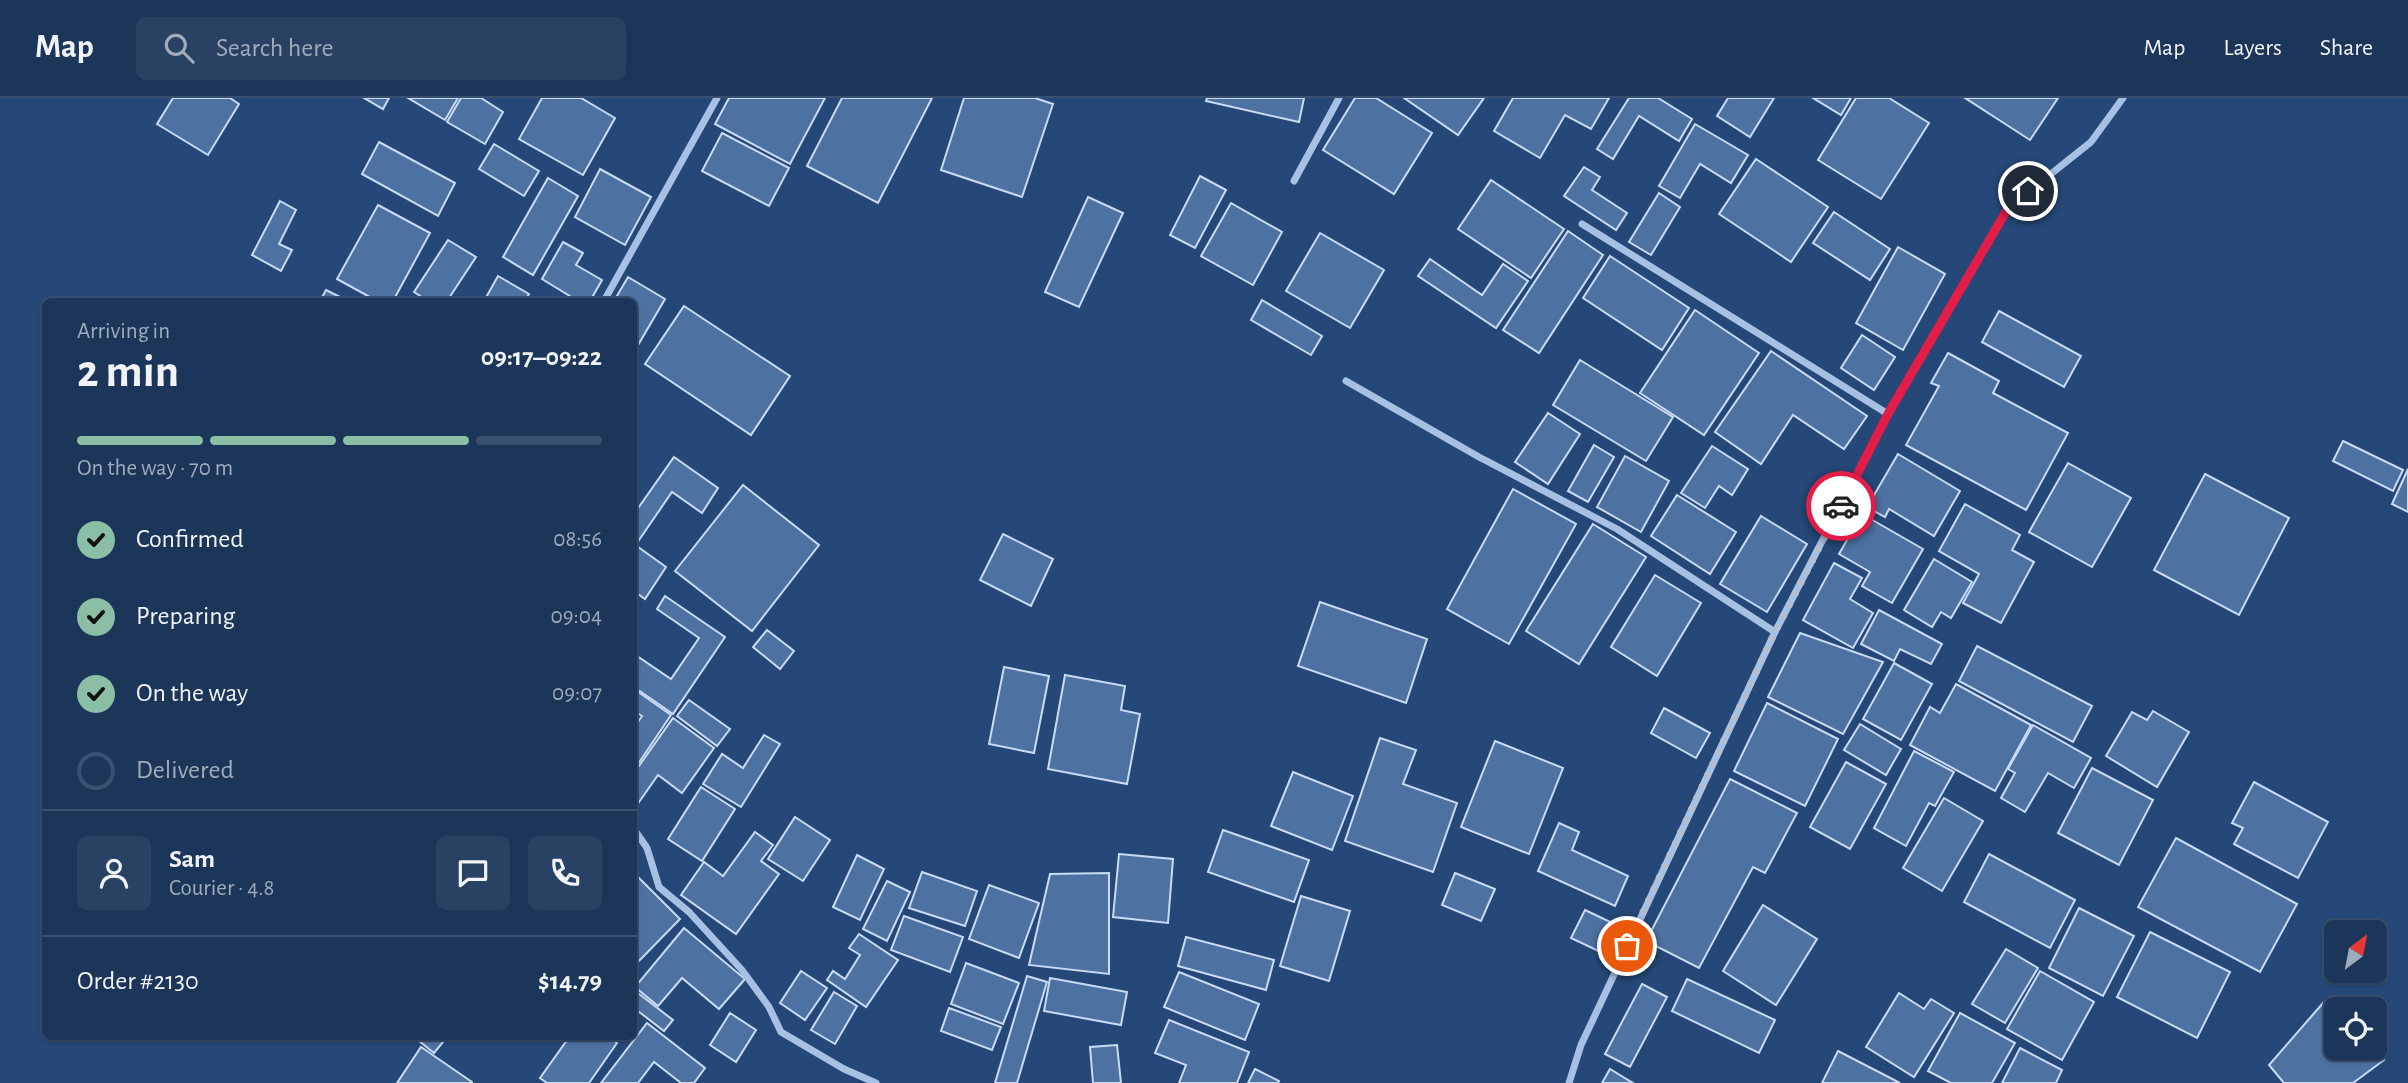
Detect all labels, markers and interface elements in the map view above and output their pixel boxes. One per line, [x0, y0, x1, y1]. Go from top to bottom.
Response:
search box [136, 17, 626, 80]
icon: search [160, 29, 198, 67]
text: Map [35, 31, 94, 64]
text: Search here [216, 35, 334, 61]
text: Map [2143, 36, 2185, 60]
text: Layers [2223, 36, 2282, 60]
text: Share [2320, 36, 2373, 60]
pin [1998, 161, 2058, 221]
icon: home [2009, 172, 2047, 210]
text: Arriving in [77, 320, 170, 343]
text: 09:17–09:22 [481, 344, 602, 370]
text: 2 min [77, 349, 179, 395]
text: On the way · 70 m [77, 457, 233, 480]
courier [1806, 471, 1876, 541]
icon: car [1822, 487, 1860, 525]
icon: check [77, 521, 115, 559]
text: Confirmed [136, 526, 244, 552]
text: 08:56 [553, 528, 602, 551]
icon: check [77, 598, 115, 636]
text: Preparing [136, 603, 235, 629]
text: 09:04 [551, 605, 602, 628]
icon: check [77, 675, 115, 713]
text: On the way [136, 680, 248, 706]
text: 09:07 [552, 682, 602, 705]
text: Delivered [136, 757, 234, 783]
button: person [77, 836, 151, 910]
button: chat [436, 836, 510, 910]
button: phone [528, 836, 602, 910]
text: Sam [169, 846, 215, 872]
text: Courier · 4.8 [169, 877, 274, 900]
pin [1597, 916, 1657, 976]
north arrow [2324, 920, 2387, 984]
map controls [2324, 920, 2387, 1060]
icon: bag [1608, 927, 1646, 965]
text: Order #2130 [77, 968, 199, 994]
text: $14.79 [538, 968, 602, 994]
button: locate [2324, 997, 2387, 1060]

